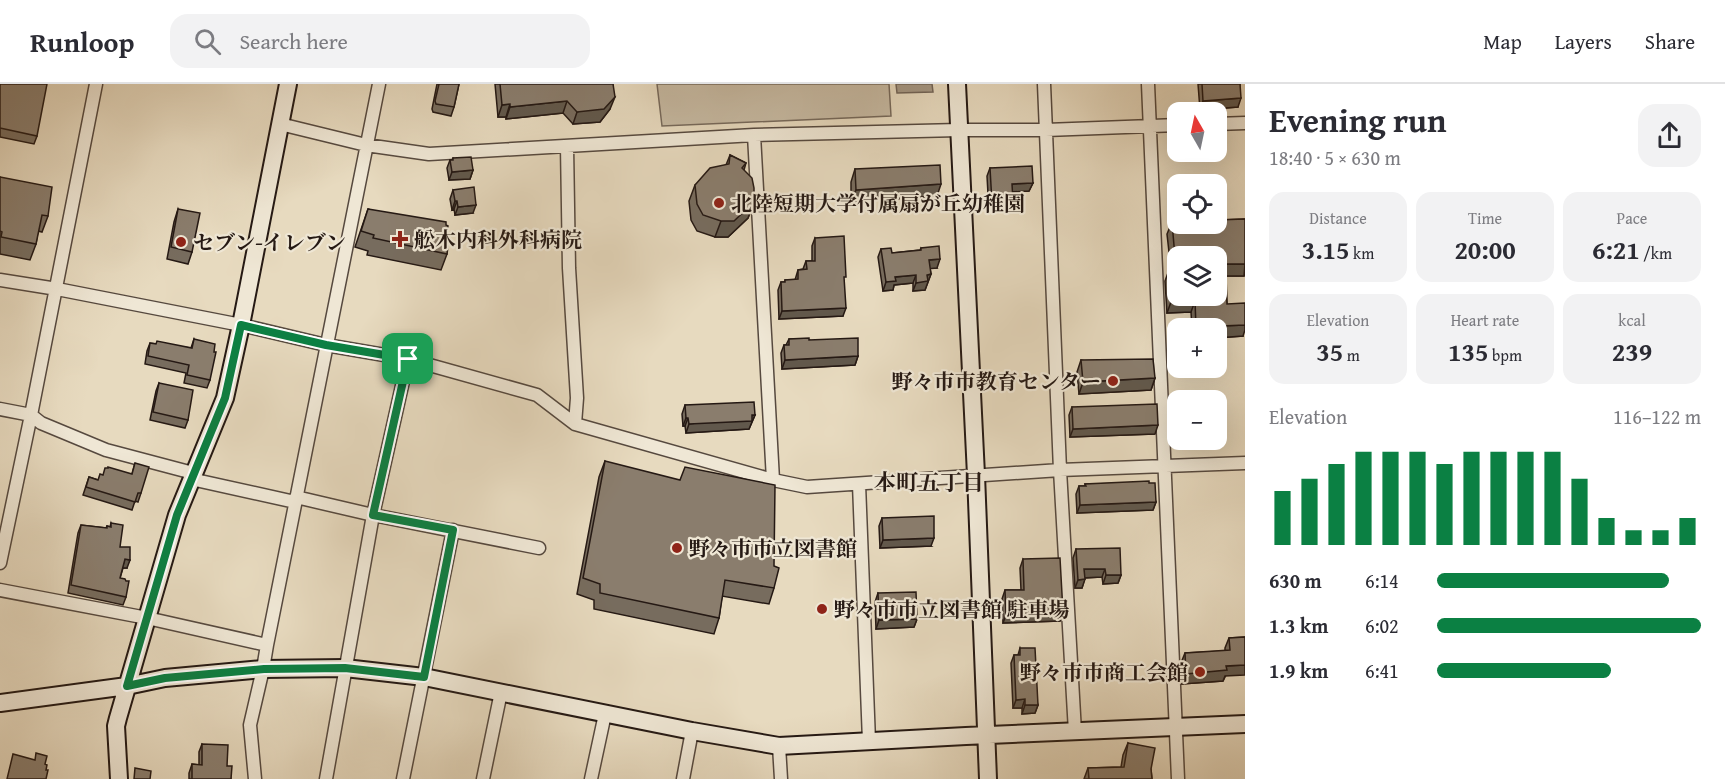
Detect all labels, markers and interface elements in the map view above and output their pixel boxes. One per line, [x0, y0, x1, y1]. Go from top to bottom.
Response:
search box [170, 14, 590, 68]
text: Runloop [30, 21, 134, 62]
icon: search [191, 25, 224, 58]
text: Search here [239, 25, 348, 57]
text: Map [1483, 26, 1522, 57]
text: Layers [1555, 26, 1612, 57]
text: Share [1645, 26, 1695, 57]
text: Evening run [1269, 96, 1446, 144]
north arrow [1167, 102, 1227, 162]
map controls [1167, 102, 1227, 450]
button: share [1638, 104, 1701, 167]
text: 18:40 · 5 × 630 m [1269, 143, 1401, 172]
button: locate [1167, 174, 1227, 234]
place label: 北陸短期大学付属扇が丘幼稚園 [731, 188, 1025, 219]
marker: 北陸短期大学付属扇が丘幼稚園 [712, 196, 726, 210]
text: Distance [1309, 206, 1367, 230]
text: Time [1468, 206, 1502, 230]
text: Pace [1617, 206, 1647, 230]
place label: 舩木内科外科病院 [414, 224, 582, 255]
place label: セブン-イレブン [193, 227, 346, 258]
marker: 舩木内科外科病院 [391, 230, 409, 248]
text: 3.15 [1302, 230, 1350, 269]
text: 20:00 [1454, 230, 1516, 269]
text: 6:21 [1592, 230, 1640, 269]
marker: セブン-イレブン [174, 235, 188, 249]
text: km [1350, 241, 1374, 265]
text: /km [1640, 241, 1672, 265]
button: layers [1167, 246, 1227, 306]
text: Elevation [1307, 308, 1369, 332]
text: Heart rate [1451, 308, 1519, 332]
text: kcal [1618, 308, 1646, 332]
button: + [1167, 318, 1227, 378]
text: 35 [1316, 332, 1343, 371]
text: 135 [1448, 332, 1488, 371]
text: 239 [1612, 332, 1652, 371]
pin [382, 333, 433, 384]
icon: arrive [391, 342, 424, 375]
text: m [1343, 343, 1360, 367]
text: bpm [1488, 343, 1522, 367]
place label: 野々市市教育センター [892, 366, 1101, 397]
marker: 野々市市教育センター [1106, 374, 1120, 388]
button: − [1167, 390, 1227, 450]
text: Elevation [1269, 402, 1347, 431]
text: 116–122 m [1613, 402, 1701, 431]
district label: 本町五丁目 [874, 466, 984, 498]
place label: 野々市市立図書館 [689, 533, 857, 564]
marker: 野々市市立図書館 [670, 541, 684, 555]
text: 630 m [1269, 566, 1322, 595]
text: 6:14 [1365, 566, 1399, 595]
place label: 野々市市立図書館 駐車場 [834, 594, 1070, 625]
marker: 野々市市立図書館 駐車場 [815, 602, 829, 616]
text: 1.3 km [1269, 611, 1328, 640]
text: 6:02 [1365, 611, 1399, 640]
text: 1.9 km [1269, 656, 1328, 685]
text: 6:41 [1365, 656, 1399, 685]
place label: 野々市市商工会館 [1020, 657, 1188, 688]
marker: 野々市市商工会館 [1193, 665, 1207, 679]

